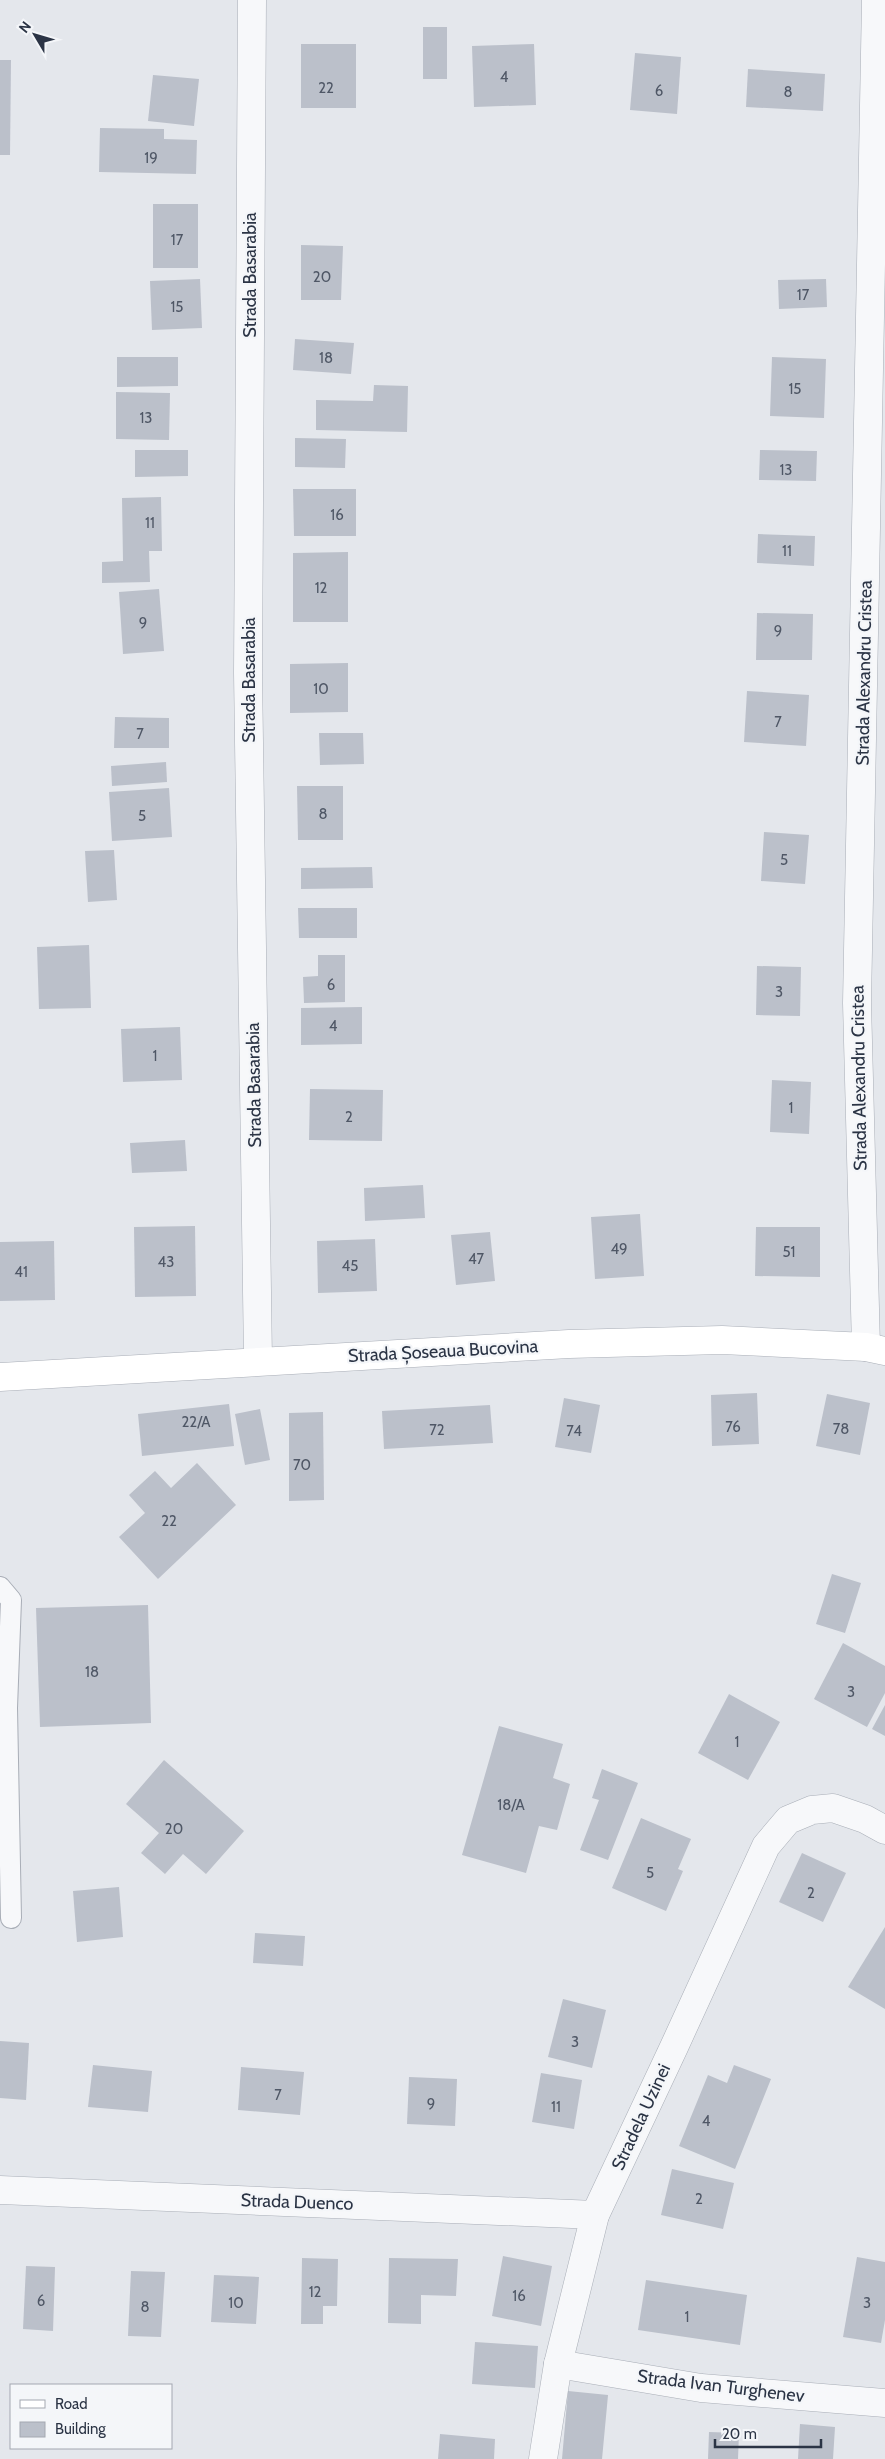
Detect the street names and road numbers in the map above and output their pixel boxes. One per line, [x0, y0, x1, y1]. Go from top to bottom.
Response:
street label: Strada Basarabia [239, 212, 261, 338]
street label: Strada Alexandru Cristea [851, 580, 877, 766]
street label: Strada Basarabia [238, 617, 260, 743]
street label: Strada Alexandru Cristea [846, 985, 872, 1171]
street label: Strada Basarabia [242, 1022, 266, 1148]
street label: Strada Șoseaua Bucovina [347, 1335, 539, 1367]
street label: Stradela Uzinei [607, 2060, 675, 2174]
street label: Strada Duenco [240, 2189, 354, 2215]
street label: Strada Ivan Turghenev [636, 2365, 806, 2407]

